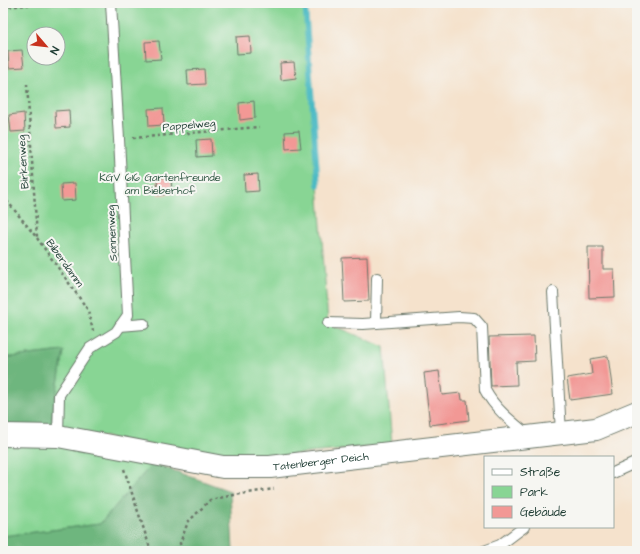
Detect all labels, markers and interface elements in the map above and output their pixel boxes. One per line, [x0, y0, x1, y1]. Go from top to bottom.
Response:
north arrow [26, 26, 66, 66]
text: N [46, 44, 63, 57]
street label: Pappelweg [162, 115, 216, 136]
street label: Birkenweg [14, 134, 33, 190]
park label: KGV 616 Gartenfreunde am Bieberhof [99, 170, 221, 198]
street label: Sonnenweg [103, 204, 122, 261]
street label: Biberdamm [42, 236, 88, 290]
street label: Tatenberger Deich [272, 448, 370, 474]
legend [484, 456, 614, 528]
text: Straße [520, 464, 561, 481]
text: Park [520, 484, 548, 501]
text: Gebäude [520, 504, 567, 521]

